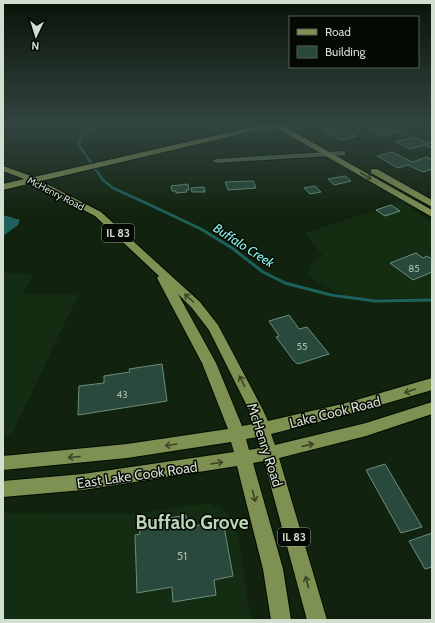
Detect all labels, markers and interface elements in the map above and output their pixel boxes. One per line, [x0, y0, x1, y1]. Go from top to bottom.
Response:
north arrow [16, 16, 56, 56]
legend [289, 16, 419, 68]
text: Road [325, 24, 351, 39]
text: N [31, 39, 40, 53]
text: Building [325, 44, 367, 59]
one-way arrow [360, 172, 372, 180]
street label: McHenry Road [25, 174, 86, 213]
water label: Buffalo Creek [211, 219, 278, 271]
road number: IL 83 [102, 224, 134, 242]
house number: 85 [408, 262, 420, 275]
one-way arrow [184, 293, 194, 303]
house number: 55 [297, 340, 307, 353]
one-way arrow [237, 375, 245, 387]
house number: 43 [116, 388, 128, 401]
one-way arrow [404, 388, 417, 395]
street label: Lake Cook Road [287, 392, 383, 432]
street label: McHenry Road [243, 401, 287, 489]
one-way arrow [301, 440, 314, 448]
one-way arrow [165, 441, 178, 449]
one-way arrow [68, 453, 81, 461]
street label: East Lake Cook Road [75, 458, 199, 492]
one-way arrow [210, 459, 223, 467]
one-way arrow [250, 490, 258, 503]
district label: Buffalo Grove [136, 511, 249, 534]
road number: IL 83 [278, 528, 310, 546]
house number: 51 [177, 548, 187, 563]
one-way arrow [303, 576, 310, 589]

